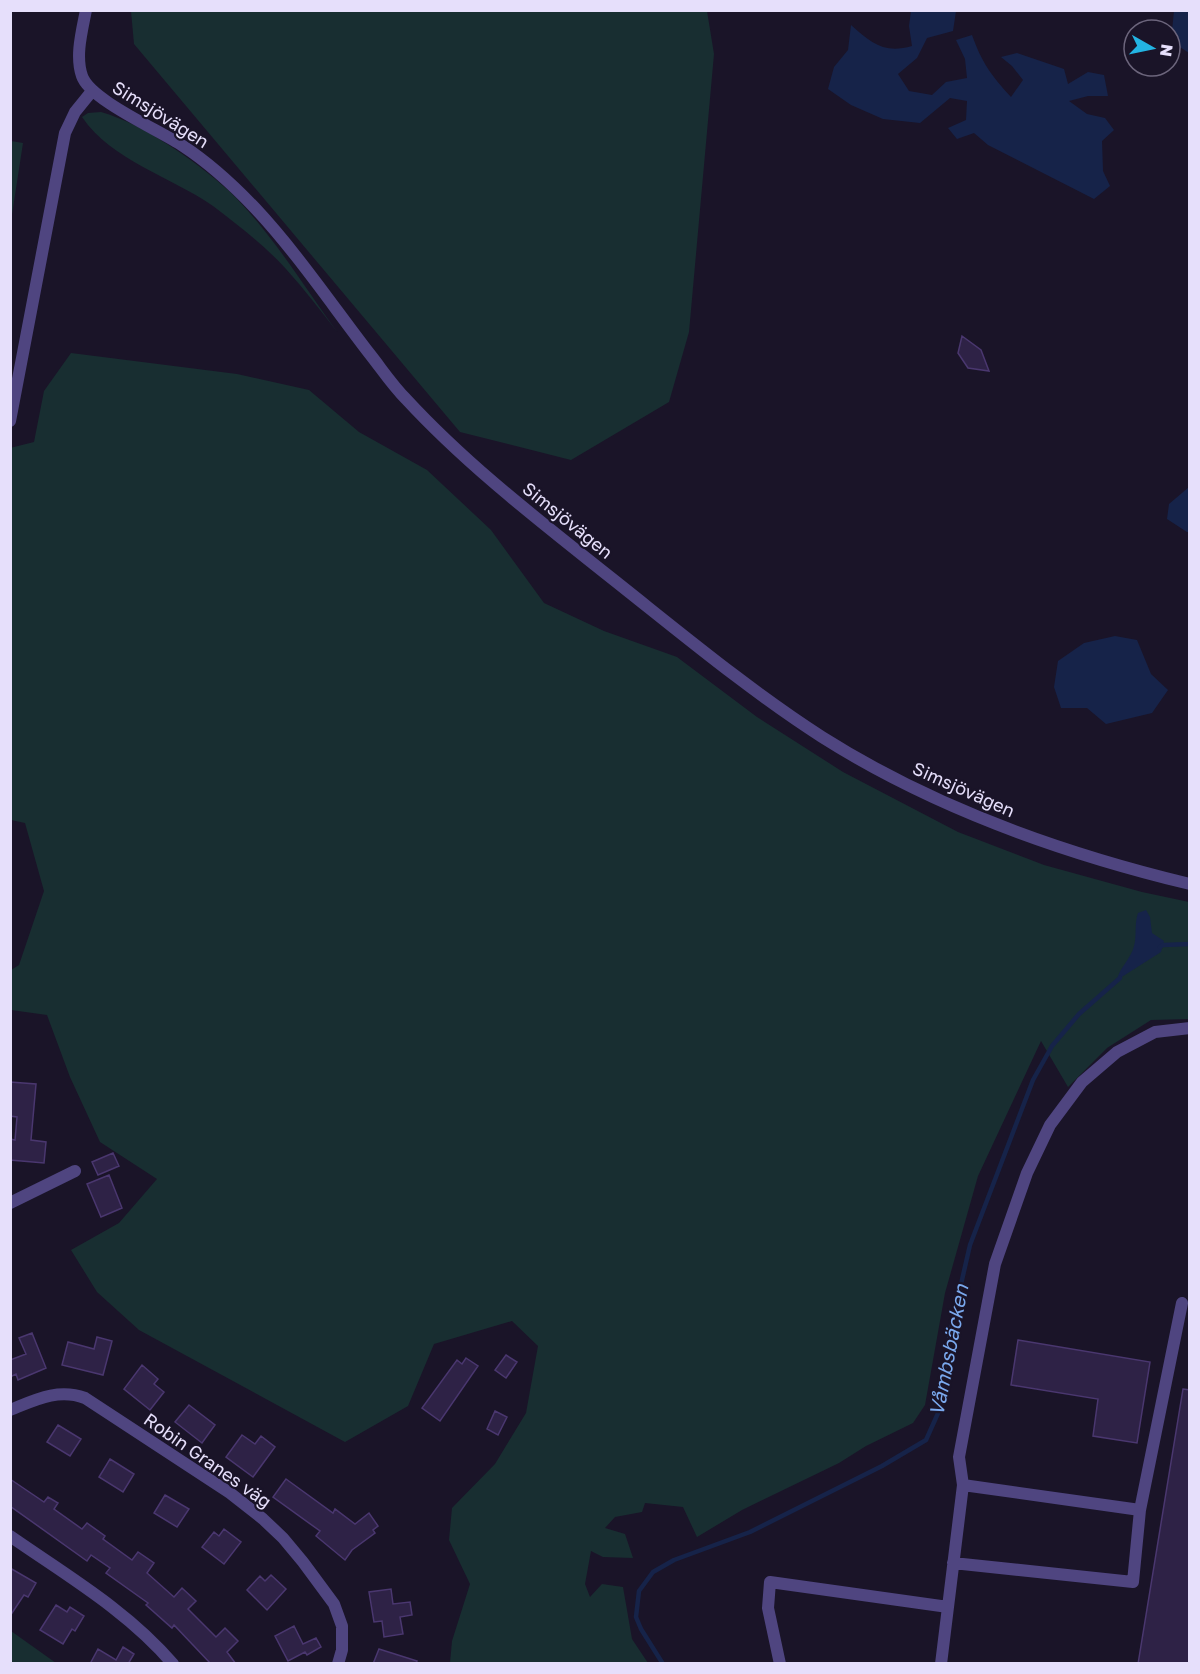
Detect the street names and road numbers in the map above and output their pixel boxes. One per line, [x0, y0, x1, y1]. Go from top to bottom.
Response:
street label: Simsjövägen [109, 76, 213, 152]
street label: Simsjövägen [519, 477, 617, 563]
street label: Simsjövägen [909, 757, 1019, 821]
street label: Robin Granes väg [140, 1408, 276, 1512]

